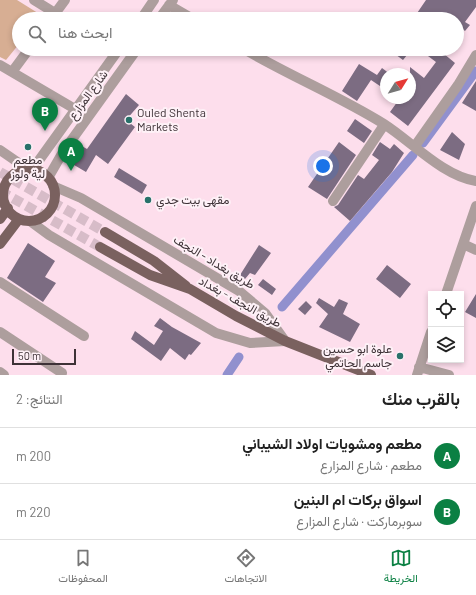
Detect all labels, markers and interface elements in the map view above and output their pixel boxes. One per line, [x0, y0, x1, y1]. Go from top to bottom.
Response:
search box [12, 12, 464, 56]
icon: search [26, 23, 48, 45]
text: ابحث هنا [58, 23, 112, 41]
street label: شارع المزارع [65, 67, 112, 124]
north arrow [380, 68, 416, 104]
pin: B [32, 98, 58, 131]
place label: Ouled Shenta Markets [137, 105, 206, 133]
marker: Ouled Shenta Markets [124, 115, 134, 125]
pin: A [58, 138, 84, 171]
marker: مطعم لية ولوز [23, 142, 33, 152]
place label: مطعم لية ولوز [10, 152, 45, 182]
your location [313, 156, 333, 176]
place label: مقهى بيت جدي [156, 192, 229, 210]
marker: مقهى بيت جدي [143, 195, 153, 205]
street label: طريق بغداد - النجف [170, 231, 258, 293]
street label: طريق النجف - بغداد [196, 273, 284, 331]
map controls [428, 291, 464, 363]
button: locate [428, 291, 464, 327]
button: layers [428, 327, 464, 363]
place label: علوة ابو حسين جاسم الحاتمي [323, 341, 392, 373]
scale bar [12, 347, 76, 366]
text: 50 m [18, 349, 41, 362]
marker: علوة ابو حسين جاسم الحاتمي [395, 351, 405, 361]
text: بالقرب منك [382, 388, 460, 408]
text: النتائج: 2 [16, 391, 62, 407]
text: مطعم ومشويات اولاد الشيباني [242, 434, 422, 452]
text: 200 m [16, 448, 51, 464]
text: A [443, 448, 451, 464]
text: مطعم · شارع المزارع [320, 457, 422, 473]
text: اسواق بركات ام البنين [294, 490, 422, 508]
text: 220 m [16, 504, 51, 520]
text: B [443, 504, 451, 520]
text: سوبرماركت · شارع المزارع [296, 513, 422, 529]
tab: المحفوظات [58, 547, 108, 588]
tab: الاتجاهات [224, 547, 267, 588]
tab: الخريطة [384, 547, 418, 588]

